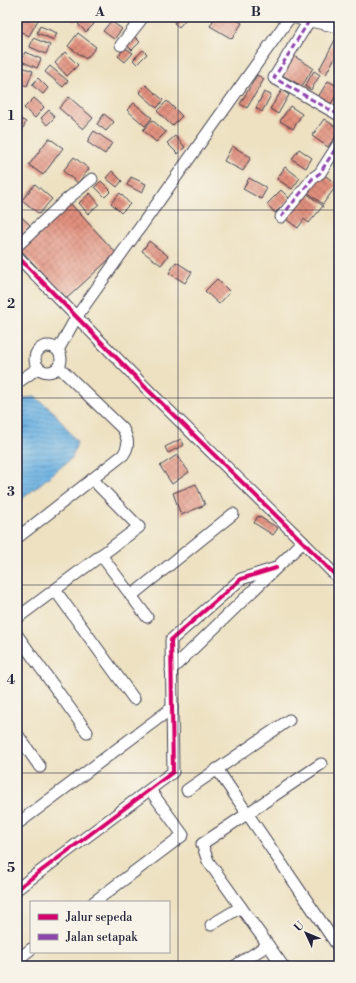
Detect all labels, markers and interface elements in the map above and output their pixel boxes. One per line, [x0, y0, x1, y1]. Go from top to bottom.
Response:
text: A [94, 4, 105, 20]
text: B [251, 4, 261, 20]
text: 1 [8, 108, 15, 124]
text: 2 [7, 296, 15, 312]
text: 3 [7, 484, 15, 500]
text: 4 [7, 672, 16, 688]
text: 5 [7, 860, 15, 876]
legend [30, 901, 170, 953]
text: Jalur sepeda [65, 910, 133, 925]
north arrow [286, 913, 326, 953]
text: U [292, 918, 308, 935]
text: Jalan setapak [65, 930, 138, 945]

